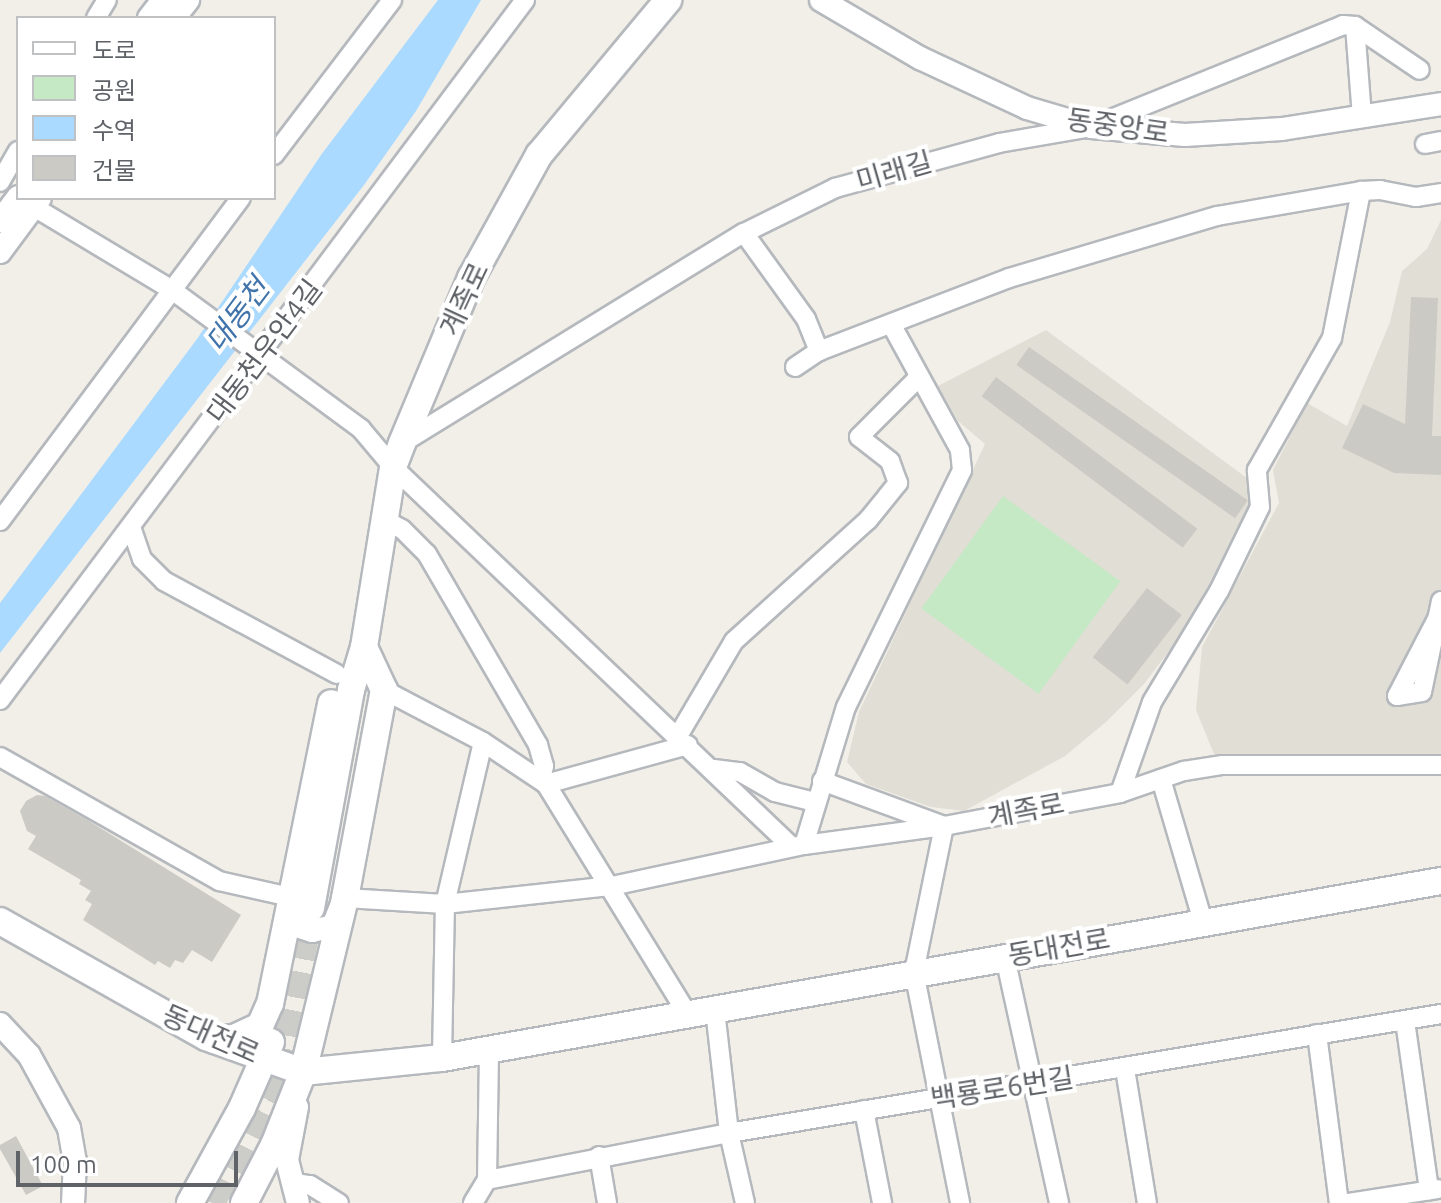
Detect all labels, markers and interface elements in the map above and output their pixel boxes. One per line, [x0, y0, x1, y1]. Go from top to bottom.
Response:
legend [16, 16, 276, 200]
text: 도로 [92, 37, 136, 64]
text: 공원 [92, 77, 136, 104]
street label: 동중앙로 [1065, 102, 1171, 150]
text: 수역 [92, 117, 136, 144]
street label: 미래길 [852, 144, 936, 198]
text: 건물 [92, 157, 136, 184]
street label: 계족로 [432, 257, 496, 341]
water label: 대동천 [198, 271, 276, 359]
street label: 대동천우안4길 [199, 273, 329, 429]
street label: 계족로 [985, 786, 1067, 834]
street label: 동대전로 [1005, 922, 1113, 972]
street label: 동대전로 [157, 998, 265, 1070]
street label: 백룡로6번길 [928, 1060, 1076, 1116]
scale bar [20, 1135, 242, 1185]
text: 100 m [30, 1151, 97, 1178]

